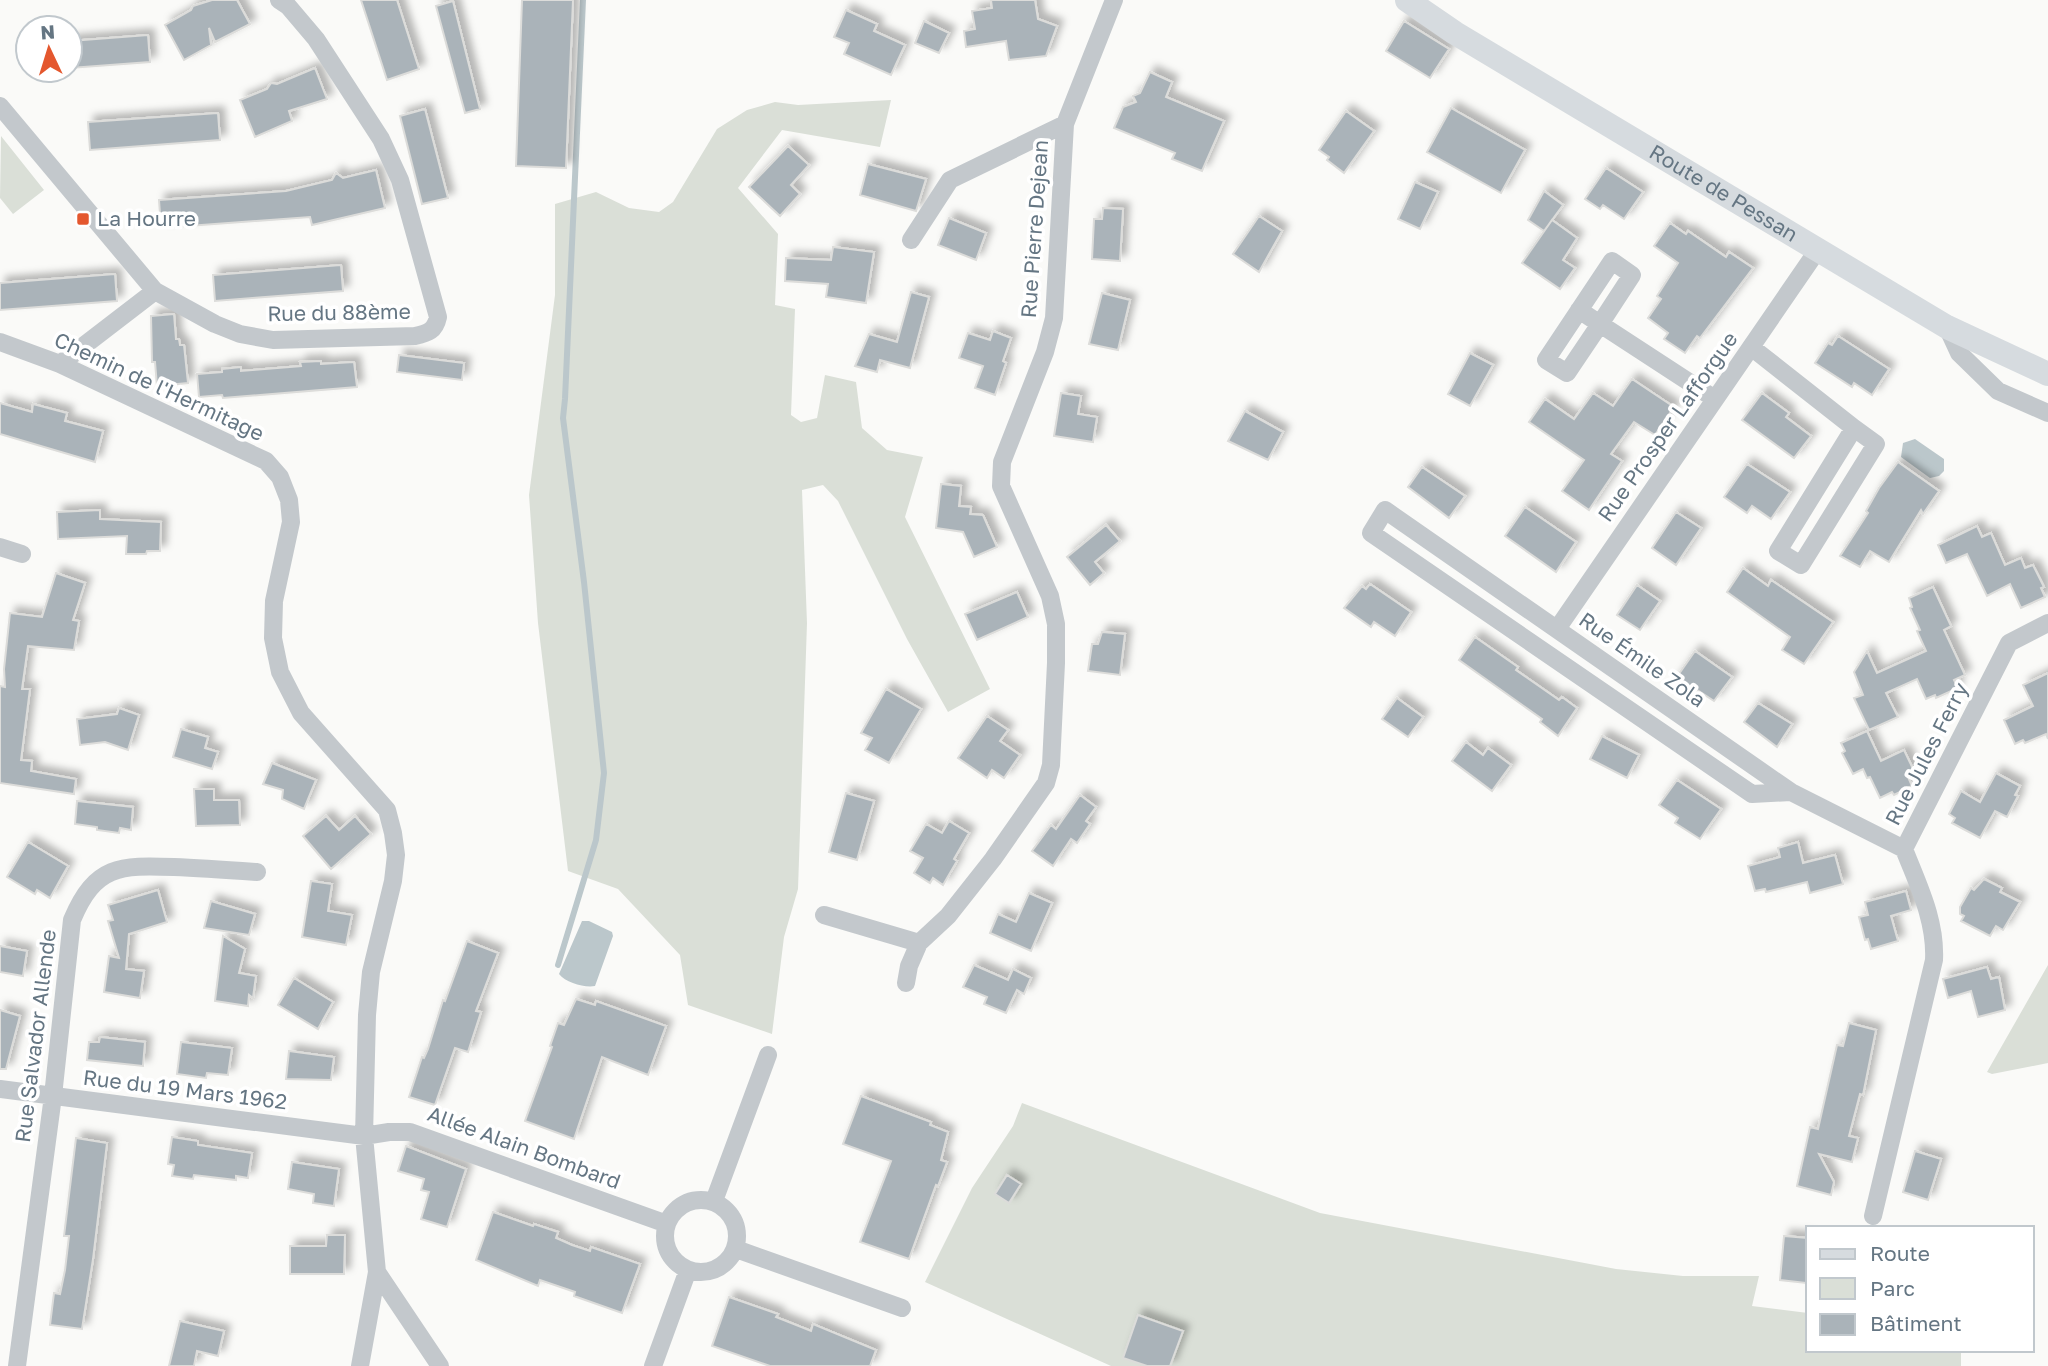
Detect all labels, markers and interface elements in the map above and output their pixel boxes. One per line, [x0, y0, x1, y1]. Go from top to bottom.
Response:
north arrow [14, 14, 84, 84]
text: N [40, 20, 56, 44]
street label: Route de Pessan [1645, 138, 1803, 247]
street label: Rue Pierre Dejean [1015, 139, 1053, 319]
place label: La Hourre [97, 205, 196, 231]
marker: La Hourre [75, 211, 91, 227]
street label: Rue du 88ème [267, 298, 411, 326]
street label: Chemin de l'Hermitage [50, 326, 268, 446]
street label: Rue Prosper Lafforgue [1592, 327, 1743, 526]
street label: Rue Émile Zola [1574, 606, 1711, 712]
street label: Rue Jules Ferry [1879, 678, 1973, 829]
street label: Rue Salvador Allende [9, 928, 61, 1144]
street label: Rue du 19 Mars 1962 [82, 1064, 289, 1114]
street label: Allée Alain Bombard [424, 1100, 624, 1194]
legend [1806, 1226, 2034, 1352]
text: Route [1870, 1240, 1930, 1266]
text: Parc [1870, 1275, 1915, 1301]
text: Bâtiment [1870, 1310, 1962, 1336]

